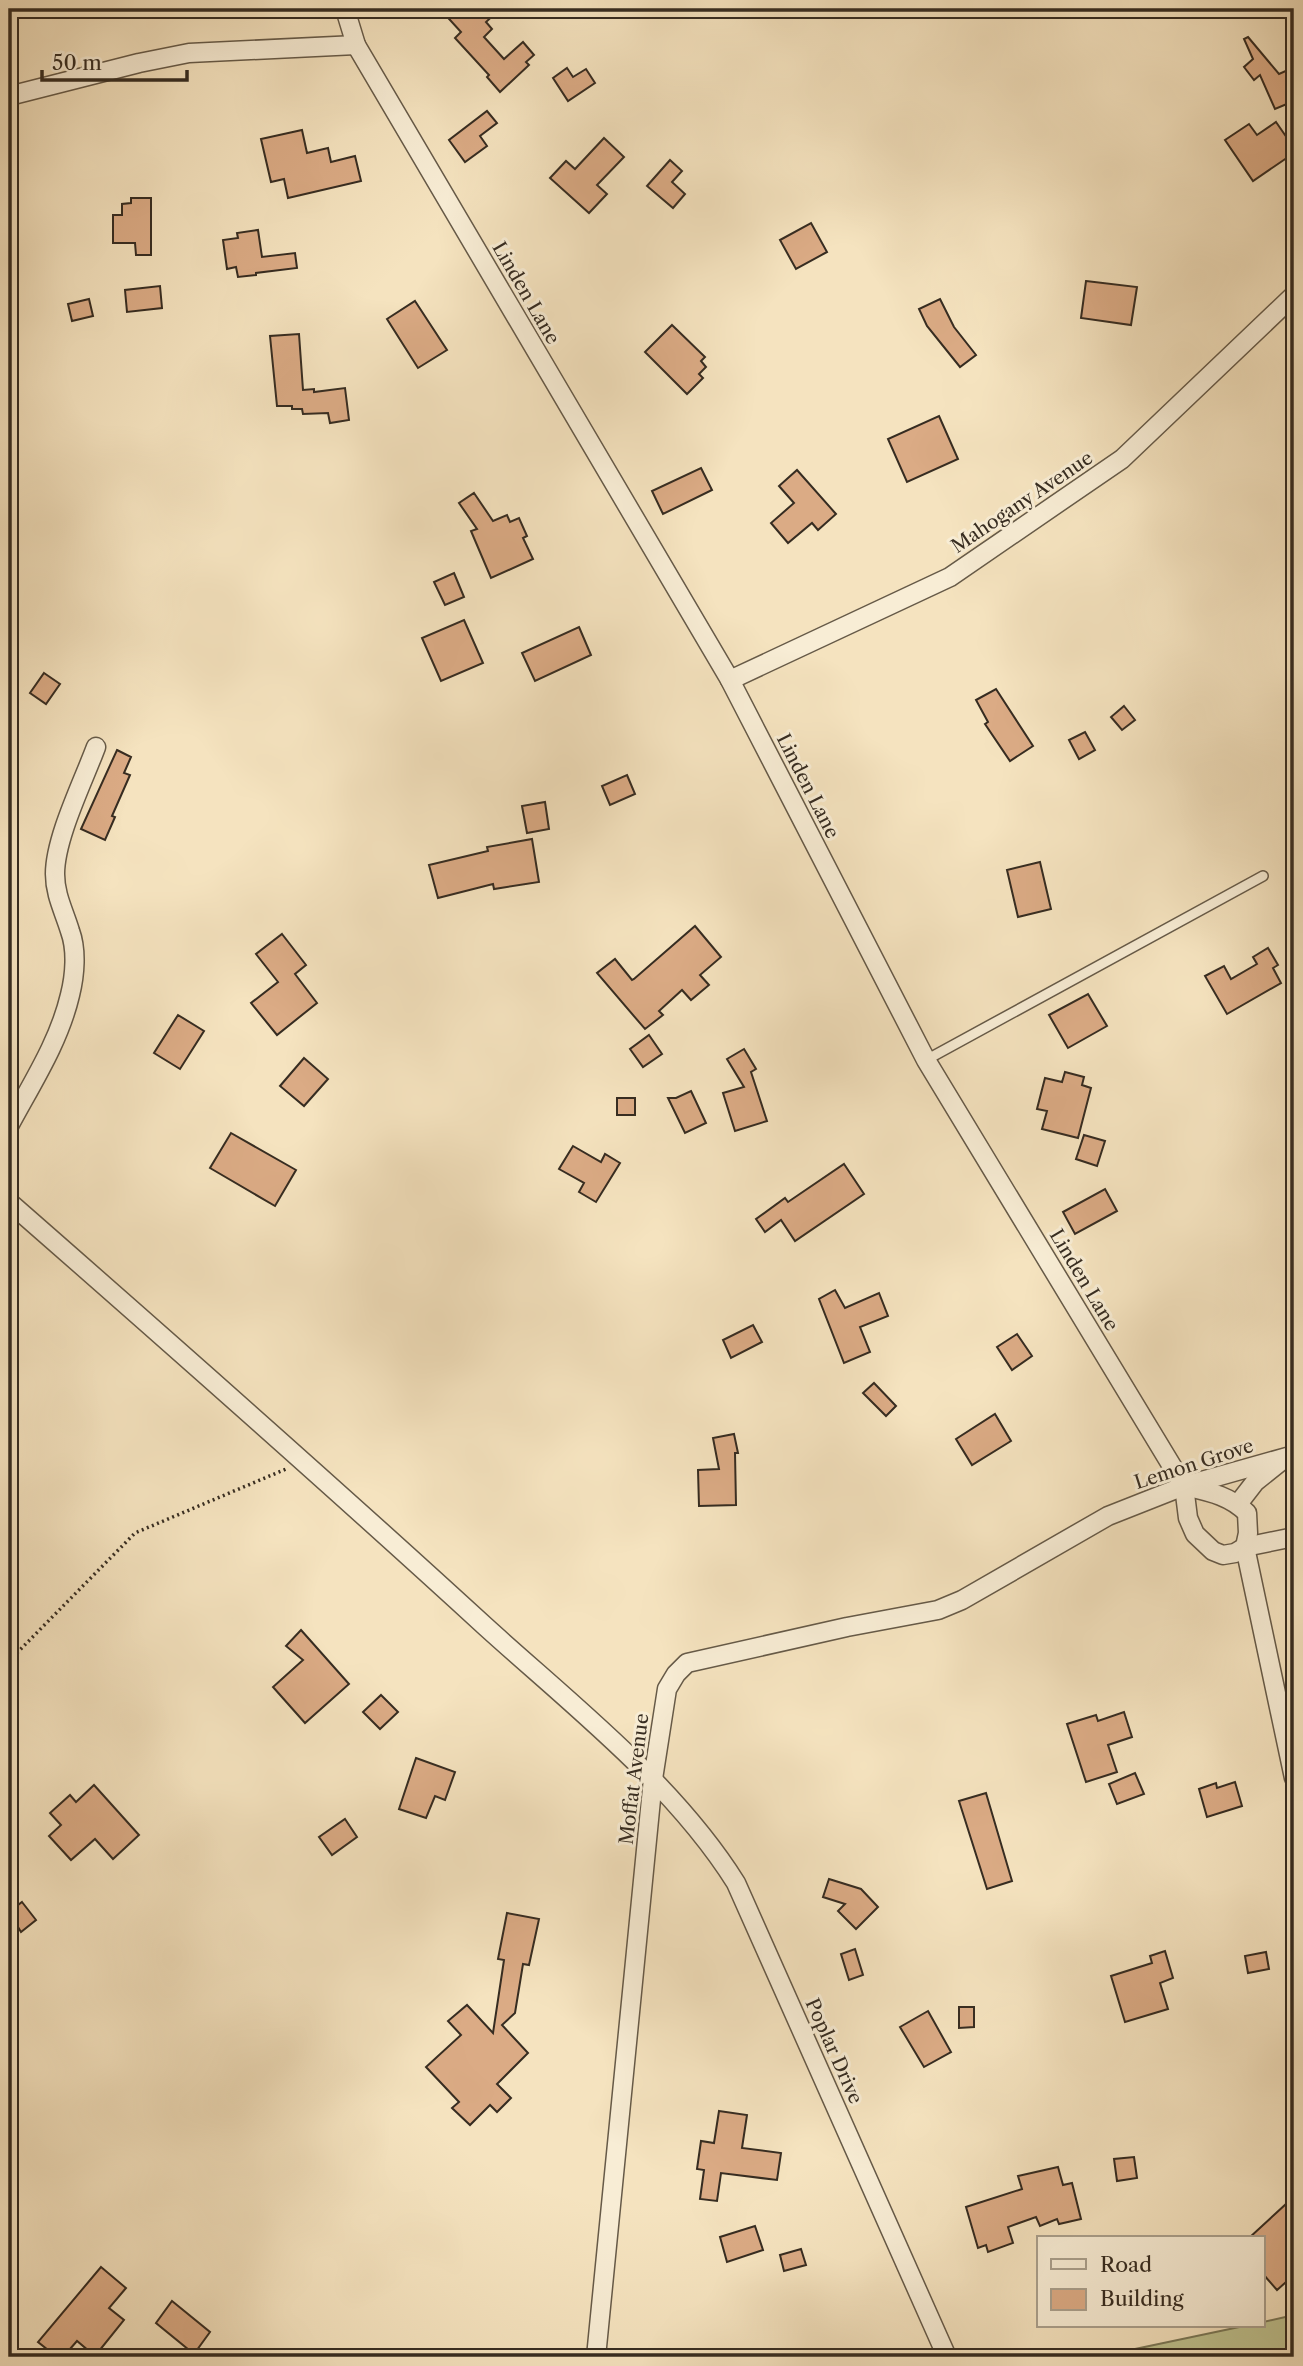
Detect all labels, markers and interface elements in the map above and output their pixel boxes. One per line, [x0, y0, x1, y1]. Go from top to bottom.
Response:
scale bar [42, 38, 187, 82]
text: 50 m [52, 50, 102, 75]
street label: Linden Lane [487, 238, 565, 348]
street label: Mahogany Avenue [947, 446, 1097, 558]
street label: Linden Lane [772, 730, 844, 842]
street label: Linden Lane [1045, 1225, 1123, 1335]
street label: Lemon Grove [1132, 1434, 1256, 1494]
street label: Moffat Avenue [615, 1712, 653, 1846]
street label: Poplar Drive [800, 1995, 868, 2107]
legend [1037, 2236, 1264, 2328]
text: Road [1100, 2252, 1152, 2277]
text: Building [1100, 2286, 1185, 2311]

